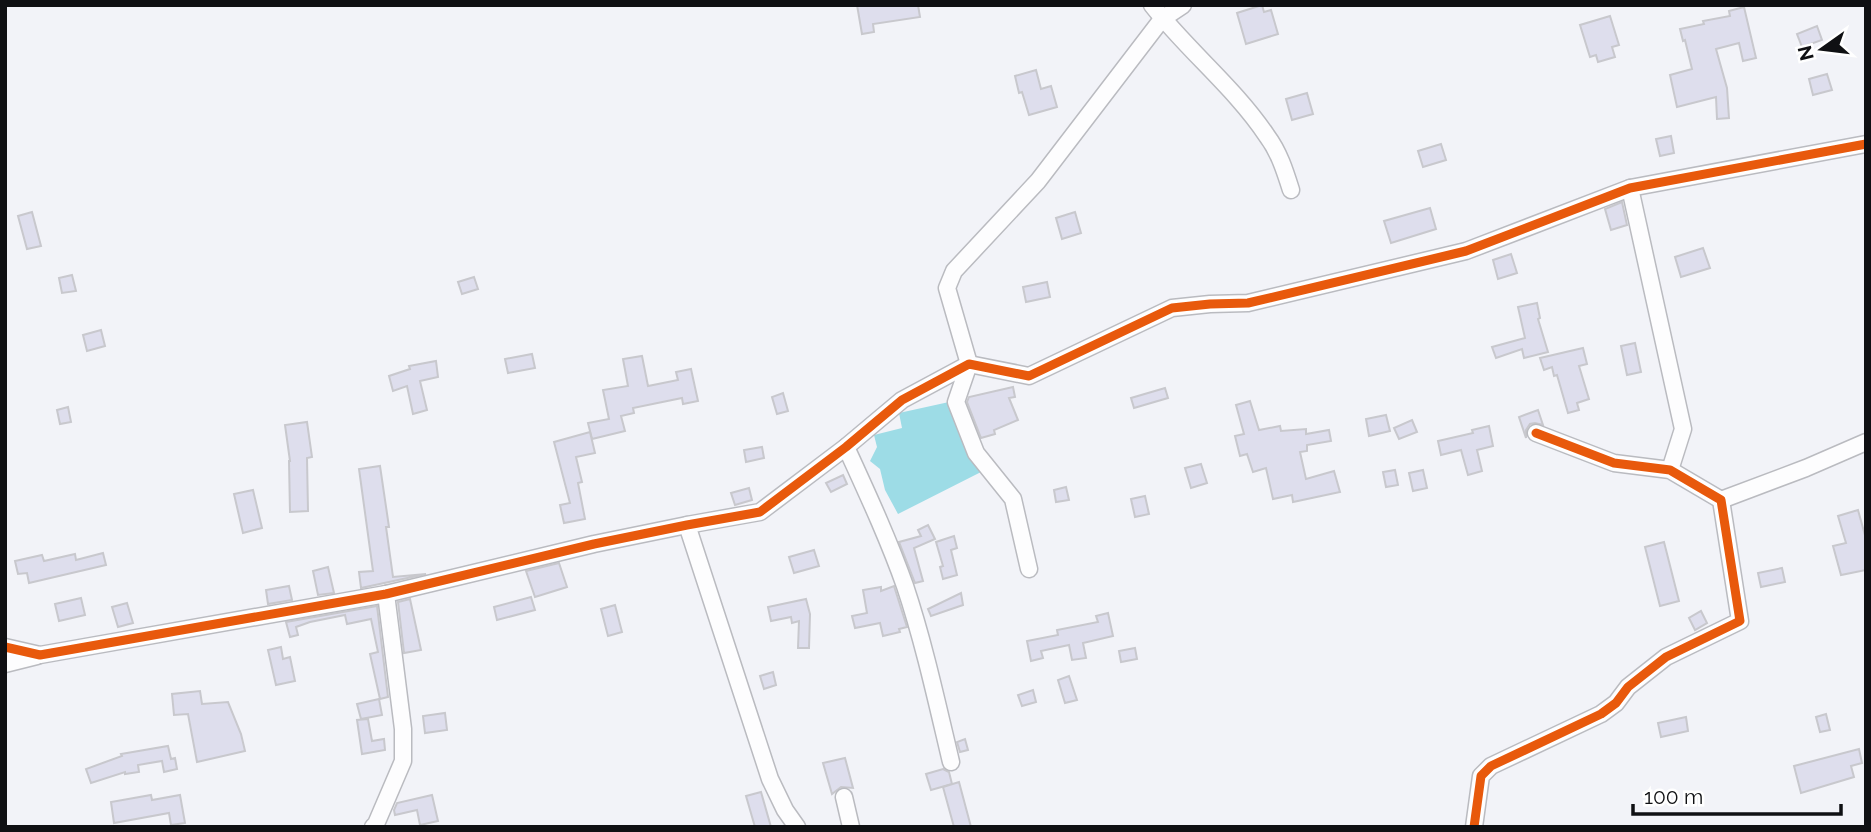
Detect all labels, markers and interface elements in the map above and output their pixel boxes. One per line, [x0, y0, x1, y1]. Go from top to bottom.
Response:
north arrow [1787, 14, 1857, 84]
text: N [1793, 43, 1818, 63]
scale bar [1633, 772, 1841, 816]
text: 100 m [1644, 784, 1703, 809]

